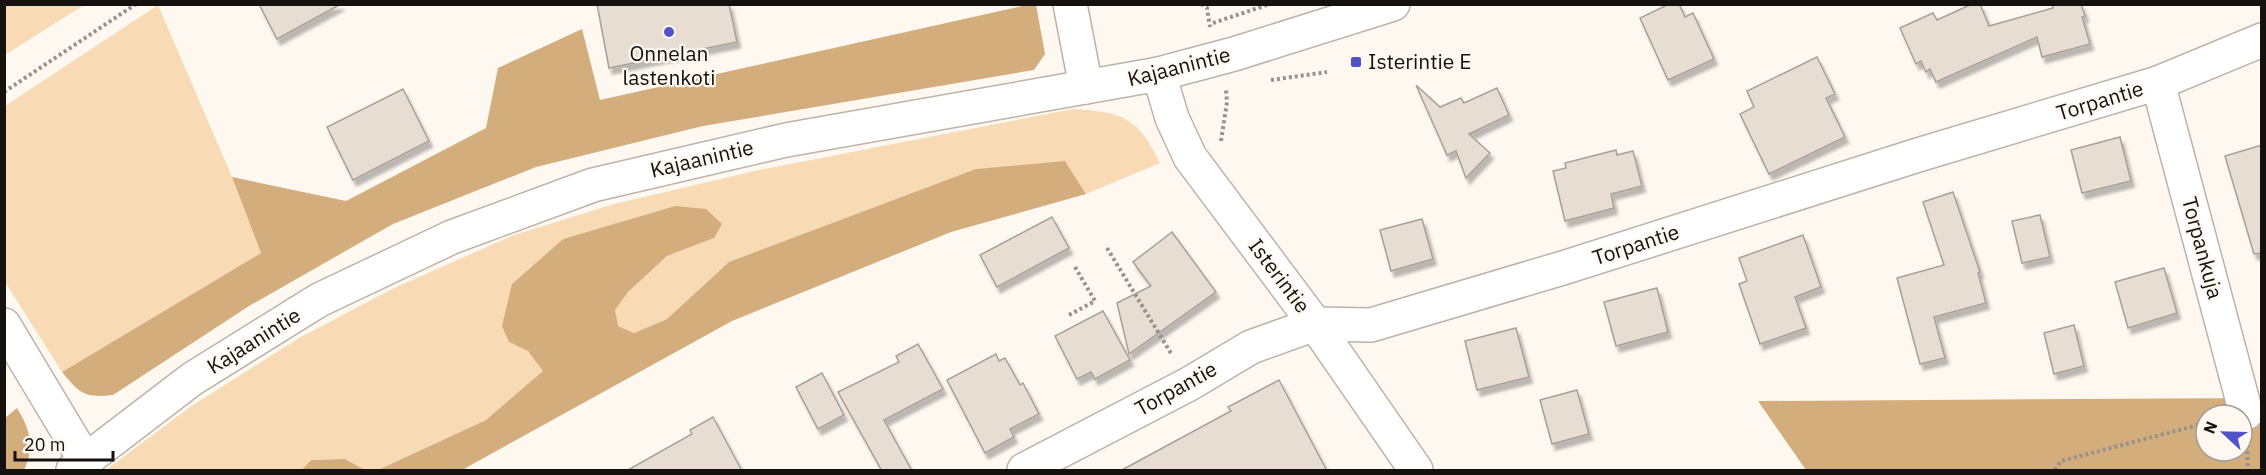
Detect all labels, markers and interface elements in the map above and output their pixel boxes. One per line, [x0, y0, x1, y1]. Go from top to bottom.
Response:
marker: Onnelan lastenkoti [662, 25, 676, 39]
place label: Onnelan lastenkoti [623, 39, 715, 91]
street label: Kajaanintie [1124, 40, 1233, 92]
place label: Isterintie E [1368, 47, 1472, 75]
marker: Isterintie E [1349, 55, 1363, 69]
street label: Torpantie [2053, 74, 2147, 127]
street label: Kajaanintie [647, 133, 756, 183]
street label: Torpankuja [2176, 194, 2230, 302]
street label: Torpantie [1589, 217, 1683, 271]
street label: Isterintie [1243, 232, 1317, 318]
street label: Kajaanintie [201, 300, 305, 380]
street label: Torpantie [1130, 354, 1221, 422]
north arrow [2194, 403, 2254, 463]
text: N [2199, 418, 2222, 437]
scale bar [15, 424, 112, 462]
text: 20 m [24, 433, 66, 456]

